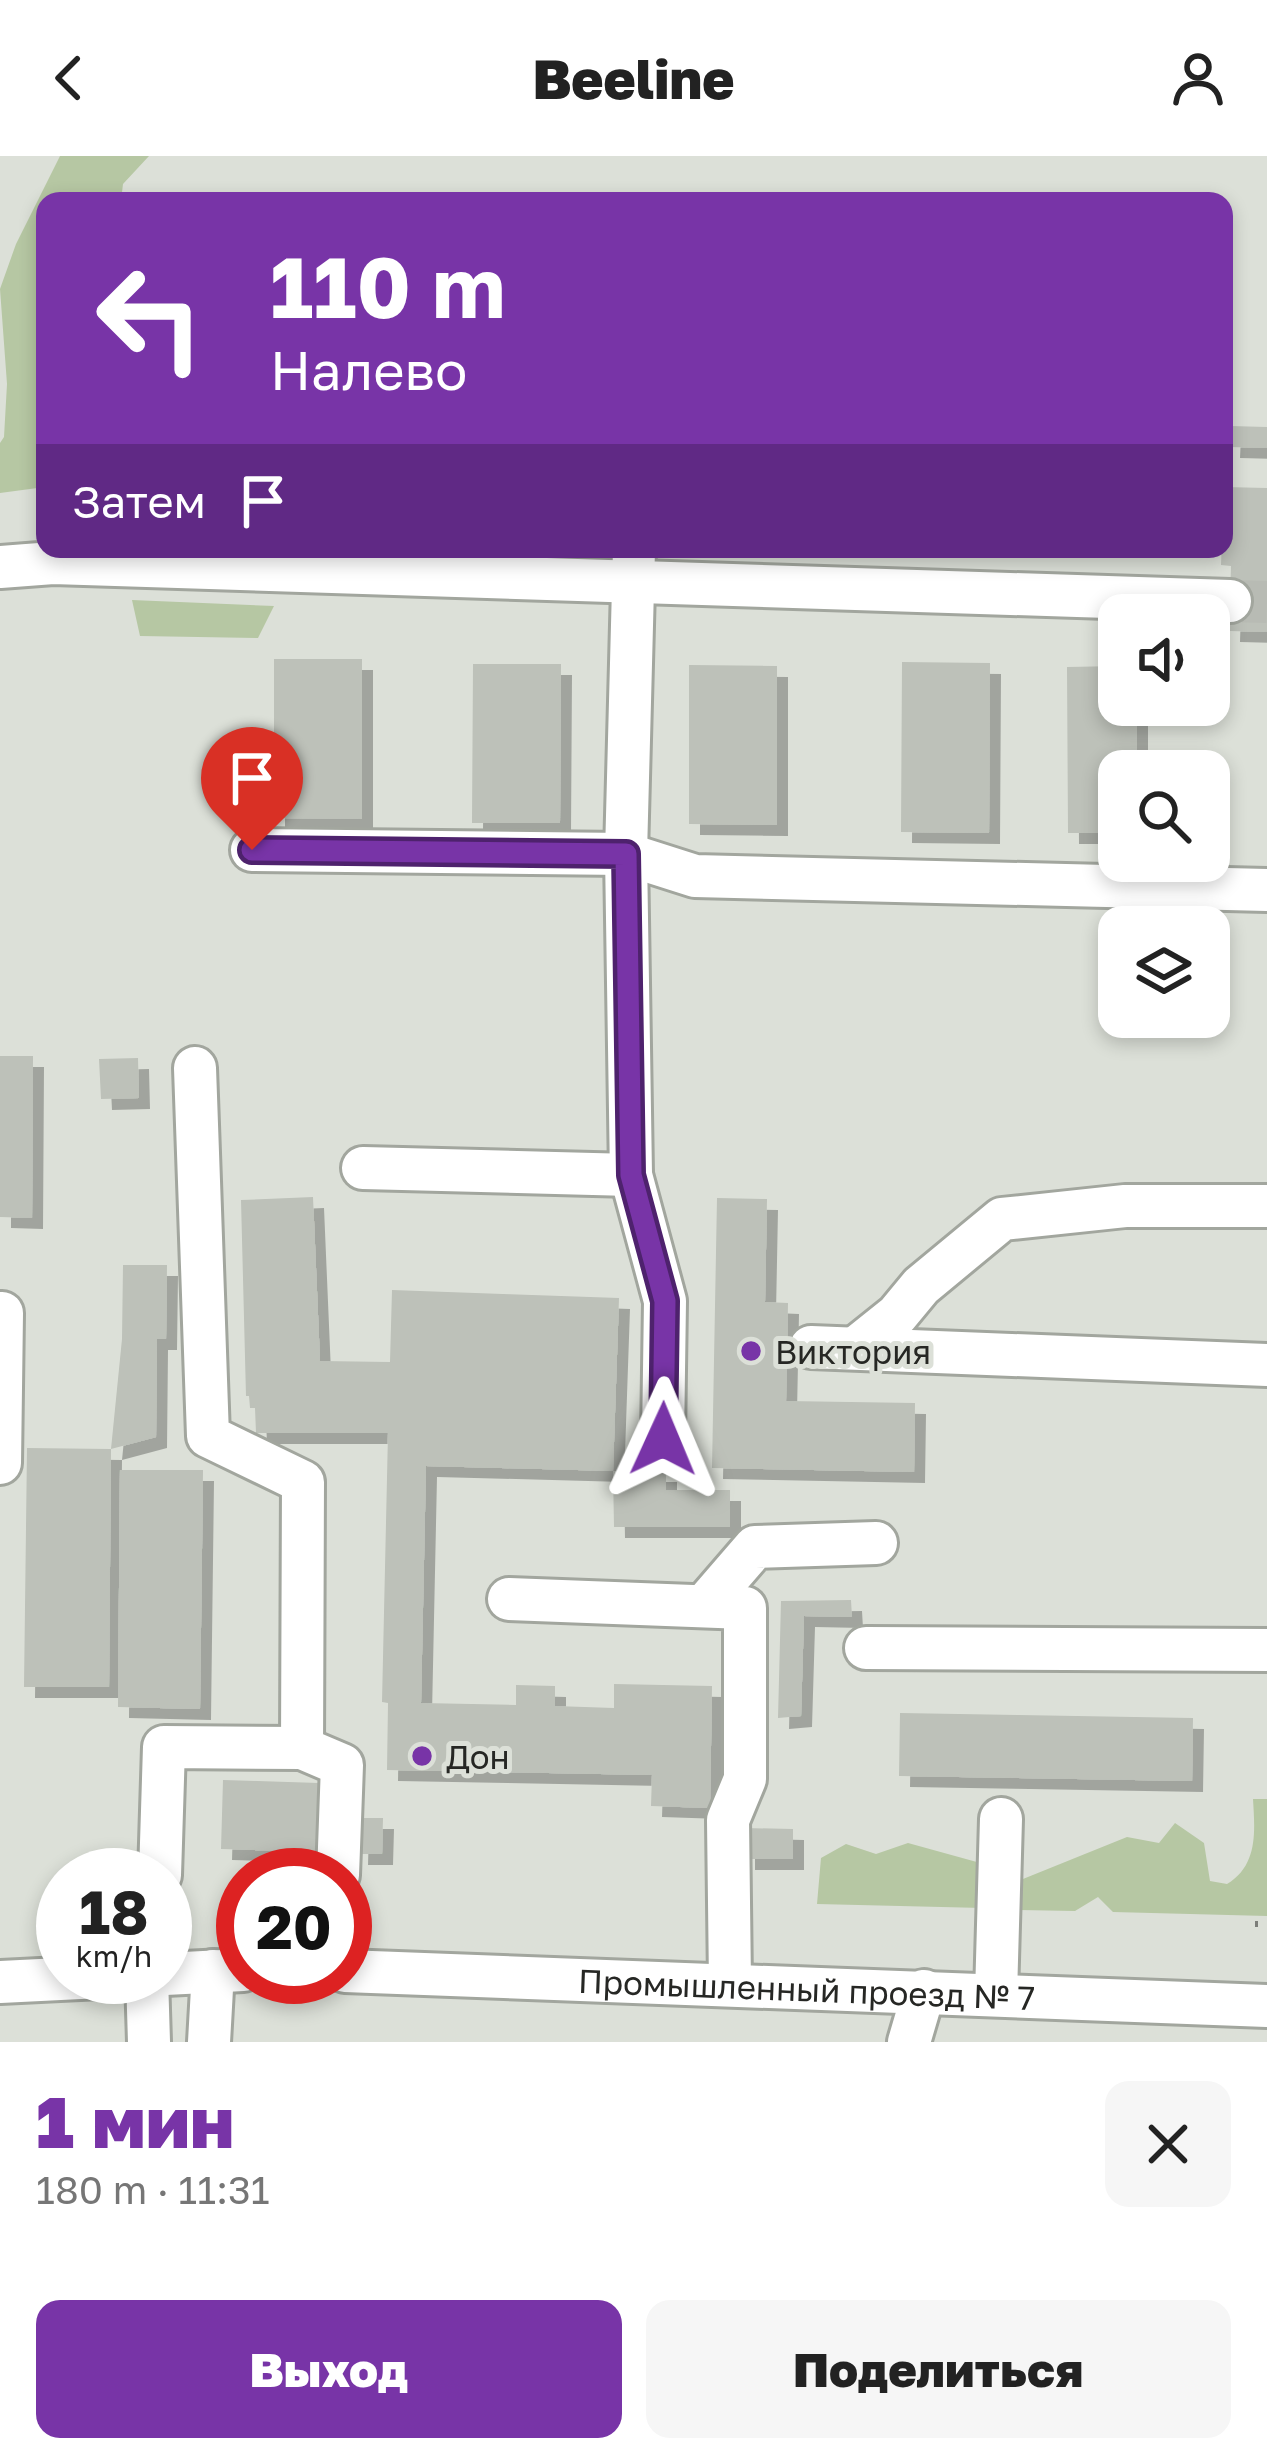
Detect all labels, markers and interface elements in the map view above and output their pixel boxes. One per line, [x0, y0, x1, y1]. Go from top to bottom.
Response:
icon: back [36, 45, 102, 111]
icon: person [1165, 45, 1231, 111]
text: Beeline [533, 46, 734, 111]
text: 110 m [270, 236, 506, 336]
icon: left [72, 240, 228, 396]
text: Налево [270, 337, 467, 402]
icon: arrive [230, 468, 296, 534]
text: Затем [72, 474, 206, 528]
map controls [1098, 594, 1230, 1038]
button: sound [1098, 594, 1230, 726]
pin [201, 727, 303, 850]
icon: arrive [219, 745, 285, 811]
button: search [1098, 750, 1230, 882]
button: layers [1098, 906, 1230, 1038]
place label: Виктория [775, 1332, 931, 1371]
marker: Виктория [738, 1338, 764, 1364]
position arrow [600, 1376, 726, 1502]
place label: Дон [446, 1737, 510, 1776]
marker: Дон [409, 1743, 435, 1769]
speed limit sign: 20 [216, 1848, 372, 2004]
text: 18 [79, 1875, 149, 1947]
text: km/h [76, 1938, 152, 1974]
street label: Промышленный проезд № 7 [578, 1960, 1036, 2017]
text: 1 мин [36, 2077, 234, 2164]
button: close [1105, 2081, 1231, 2207]
text: 180 m · 11:31 [36, 2166, 270, 2213]
button: Выход [36, 2300, 622, 2438]
button: Поделиться [646, 2300, 1231, 2438]

